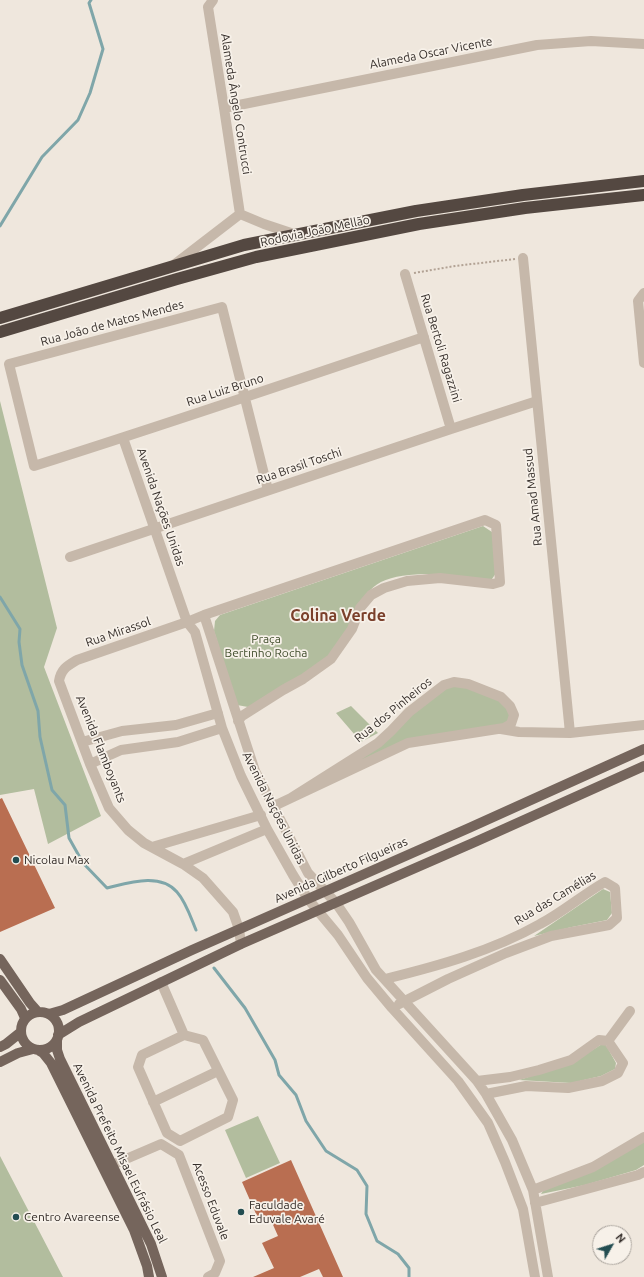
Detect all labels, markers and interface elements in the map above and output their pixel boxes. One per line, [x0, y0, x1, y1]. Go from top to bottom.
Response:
street label: Alameda Ângelo Contrucci [218, 32, 254, 176]
street label: Alameda Oscar Vicente [368, 34, 494, 72]
street label: Rodovia João Mellão [259, 212, 371, 250]
street label: Rua Bertoli Ragazzini [418, 292, 464, 404]
street label: Rua João de Matos Mendes [39, 297, 185, 349]
street label: Rua Luiz Bruno [185, 371, 265, 409]
street label: Rua Brasil Toschi [254, 445, 344, 487]
street label: Avenida Nações Unidas [134, 446, 188, 568]
street label: Rua Amad Massud [521, 447, 545, 547]
district label: Colina Verde [290, 606, 386, 626]
street label: Rua Mirassol [84, 614, 152, 650]
park label: Praça Bertinho Rocha [225, 632, 307, 660]
street label: Rua dos Pinheiros [351, 674, 435, 746]
street label: Avenida Flamboyants [73, 693, 129, 805]
street label: Avenida Nações Unidas [239, 749, 309, 867]
street label: Avenida Gilberto Filgueiras [272, 834, 410, 906]
place label: Nicolau Max [24, 853, 90, 867]
marker: Nicolau Max [11, 855, 21, 865]
street label: Rua das Camélias [512, 868, 598, 928]
street label: Avenida Prefeito Misael Eufrásio Leal [70, 1061, 170, 1245]
street label: Acesso Eduvale [190, 1160, 232, 1242]
place label: Faculdade Eduvale Avaré [249, 1198, 325, 1226]
marker: Faculdade Eduvale Avaré [236, 1207, 246, 1217]
place label: Centro Avareense [24, 1210, 120, 1224]
marker: Centro Avareense [11, 1212, 21, 1222]
north arrow [592, 1225, 632, 1265]
text: N [613, 1231, 628, 1245]

